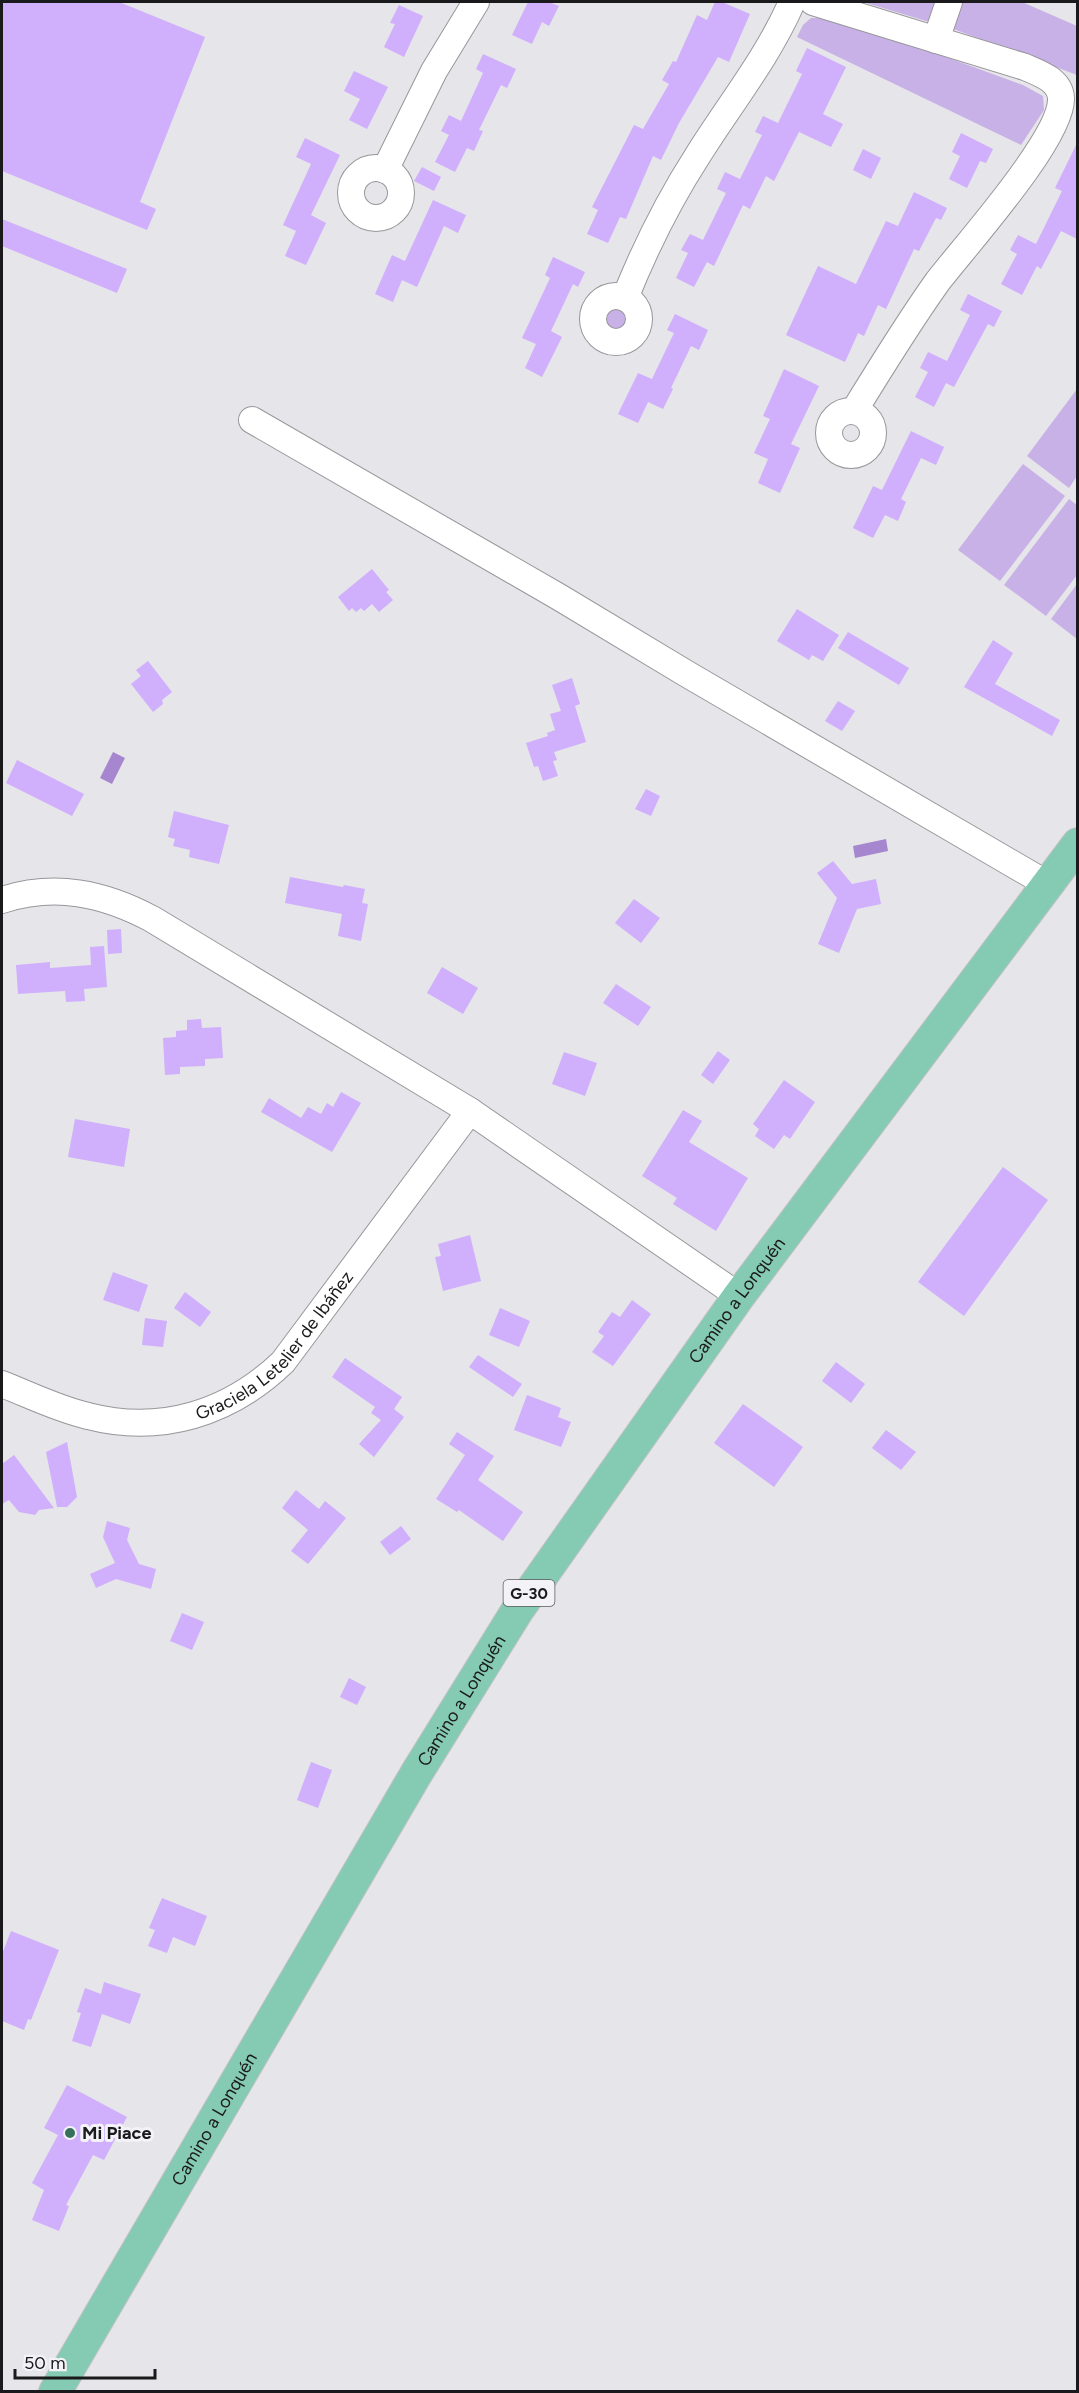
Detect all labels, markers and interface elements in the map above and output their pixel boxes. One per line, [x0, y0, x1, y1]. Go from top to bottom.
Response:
street label: Camino a Lonquén [684, 1233, 790, 1368]
street label: Graciela Letelier de Ibáñez [193, 1267, 358, 1425]
road number: G-30 [504, 1580, 554, 1606]
street label: Camino a Lonquén [412, 1631, 510, 1770]
street label: Camino a Lonquén [167, 2049, 262, 2190]
place label: Mi Piace [82, 2122, 151, 2144]
marker: Mi Piace [63, 2126, 77, 2140]
scale bar [15, 2342, 154, 2380]
text: 50 m [24, 2352, 66, 2374]

